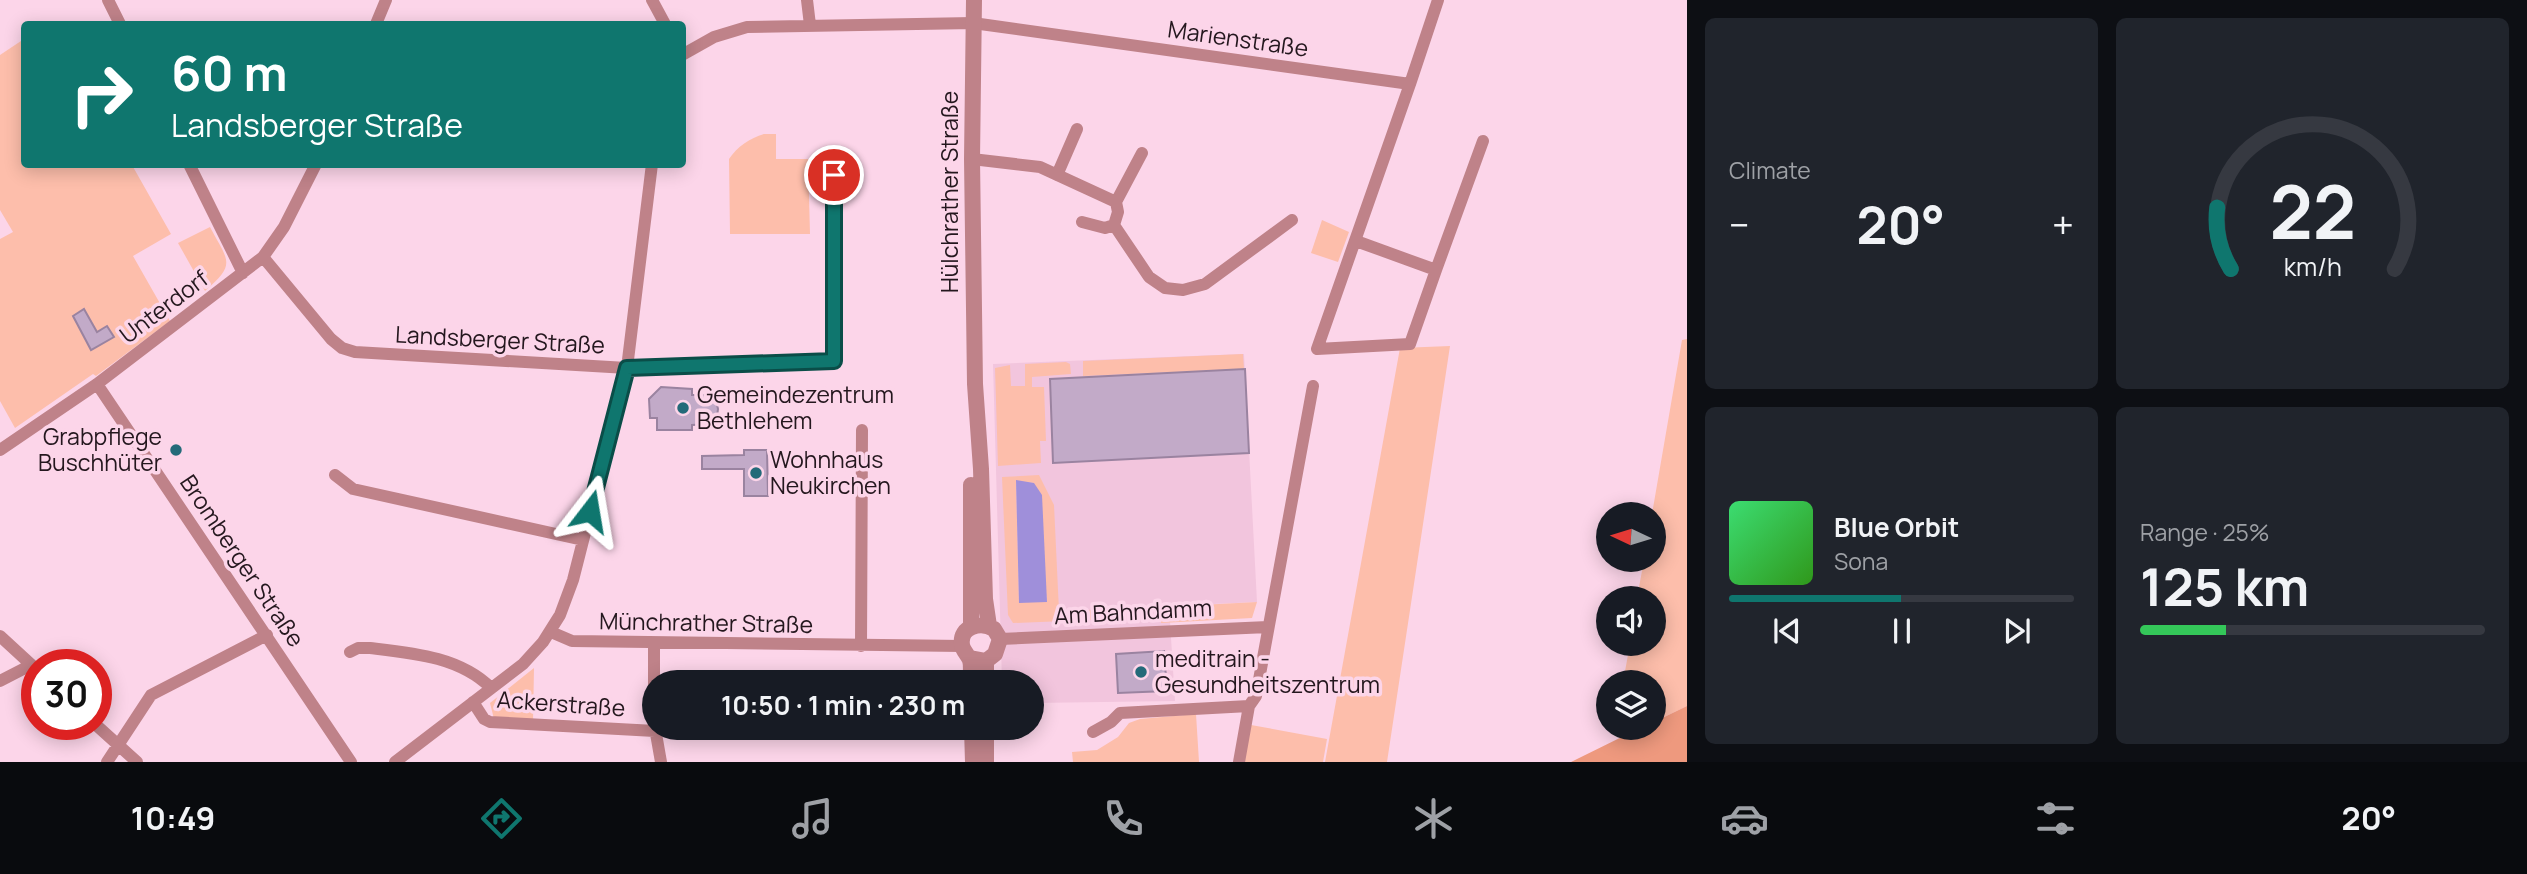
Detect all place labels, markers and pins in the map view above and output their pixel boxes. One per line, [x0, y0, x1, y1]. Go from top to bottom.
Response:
pin [804, 145, 864, 205]
place label: Gemeindezentrum Bethlehem [697, 378, 894, 436]
marker: Gemeindezentrum Bethlehem [675, 400, 691, 416]
place label: Grabpflege Buschhüter [38, 420, 162, 478]
marker: Grabpflege Buschhüter [168, 442, 184, 458]
place label: Wohnhaus Neukirchen [770, 443, 891, 501]
marker: Wohnhaus Neukirchen [748, 465, 764, 481]
place label: meditrain - Gesundheitszentrum [1155, 642, 1380, 700]
marker: meditrain - Gesundheitszentrum [1133, 664, 1149, 680]

